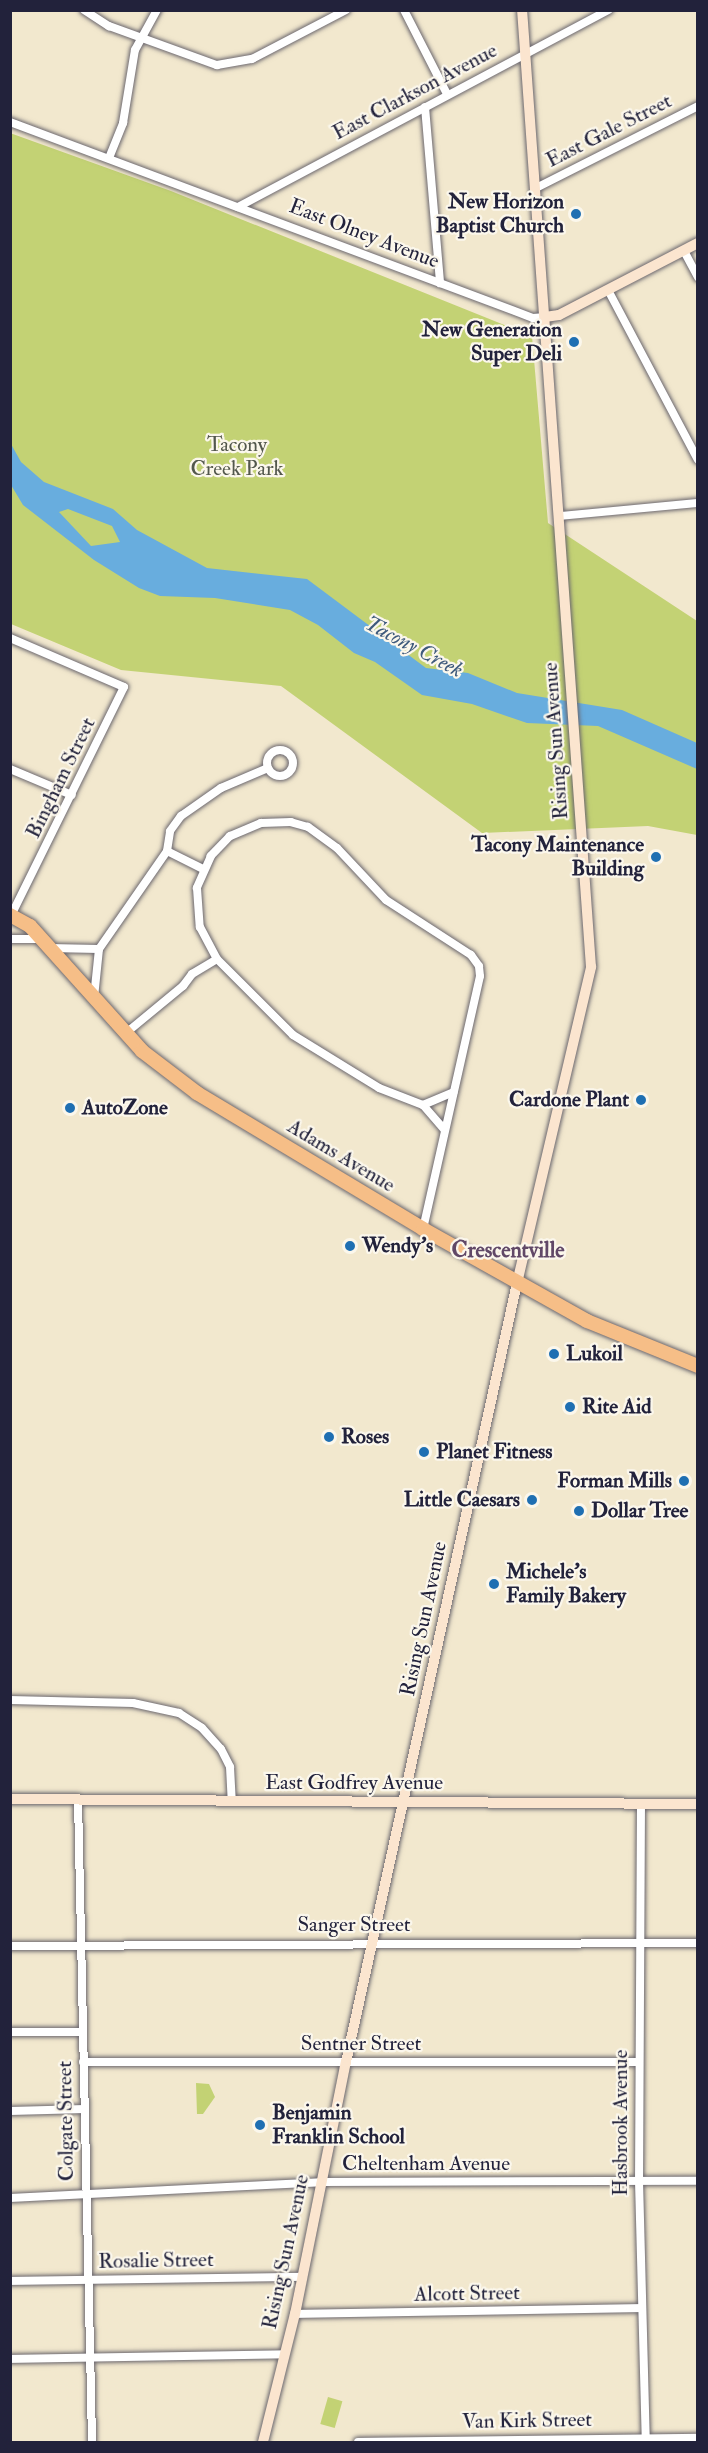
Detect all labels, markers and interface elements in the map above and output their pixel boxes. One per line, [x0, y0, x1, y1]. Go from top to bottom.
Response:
street label: East Clarkson Avenue [328, 38, 502, 146]
street label: East Gale Street [542, 89, 676, 173]
place label: New Horizon Baptist Church [436, 189, 564, 239]
street label: East Olney Avenue [285, 194, 443, 274]
marker: New Horizon Baptist Church [569, 207, 583, 221]
place label: New Generation Super Deli [422, 317, 562, 367]
marker: New Generation Super Deli [567, 335, 581, 349]
park label: Tacony Creek Park [190, 432, 284, 482]
water label: Tacony Creek [361, 610, 467, 684]
street label: Rising Sun Avenue [538, 662, 574, 820]
street label: Bingham Street [21, 713, 101, 843]
place label: Tacony Maintenance Building [471, 832, 644, 882]
marker: Tacony Maintenance Building [649, 850, 663, 864]
place label: Cardone Plant [509, 1087, 629, 1113]
marker: Cardone Plant [634, 1093, 648, 1107]
place label: AutoZone [82, 1095, 168, 1121]
marker: AutoZone [63, 1101, 77, 1115]
street label: Adams Avenue [283, 1114, 399, 1198]
place label: Wendy's [362, 1233, 433, 1259]
district label: Crescentville [452, 1238, 564, 1264]
marker: Wendy's [343, 1239, 357, 1253]
place label: Lukoil [566, 1341, 623, 1367]
marker: Lukoil [547, 1347, 561, 1361]
place label: Rite Aid [582, 1394, 652, 1420]
marker: Rite Aid [563, 1400, 577, 1414]
place label: Roses [341, 1424, 389, 1450]
marker: Roses [322, 1430, 336, 1444]
place label: Planet Fitness [436, 1439, 552, 1465]
marker: Planet Fitness [417, 1445, 431, 1459]
place label: Forman Mills [557, 1468, 672, 1494]
marker: Forman Mills [677, 1474, 691, 1488]
place label: Little Caesars [404, 1487, 520, 1513]
marker: Little Caesars [525, 1493, 539, 1507]
place label: Dollar Tree [591, 1498, 688, 1524]
marker: Dollar Tree [572, 1504, 586, 1518]
street label: Rising Sun Avenue [395, 1539, 453, 1699]
place label: Michele's Family Bakery [506, 1559, 626, 1609]
marker: Michele's Family Bakery [487, 1577, 501, 1591]
street label: East Godfrey Avenue [265, 1770, 443, 1796]
street label: Sanger Street [297, 1912, 411, 1938]
street label: Sentner Street [301, 2031, 421, 2057]
street label: Hasbrook Avenue [608, 2050, 634, 2196]
street label: Colgate Street [52, 2061, 80, 2181]
place label: Benjamin Franklin School [272, 2100, 405, 2150]
marker: Benjamin Franklin School [253, 2118, 267, 2132]
street label: Cheltenham Avenue [342, 2151, 510, 2177]
street label: Rising Sun Avenue [257, 2172, 315, 2332]
street label: Rosalie Street [98, 2247, 214, 2275]
street label: Alcott Street [414, 2280, 520, 2308]
street label: Van Kirk Street [462, 2407, 592, 2435]

